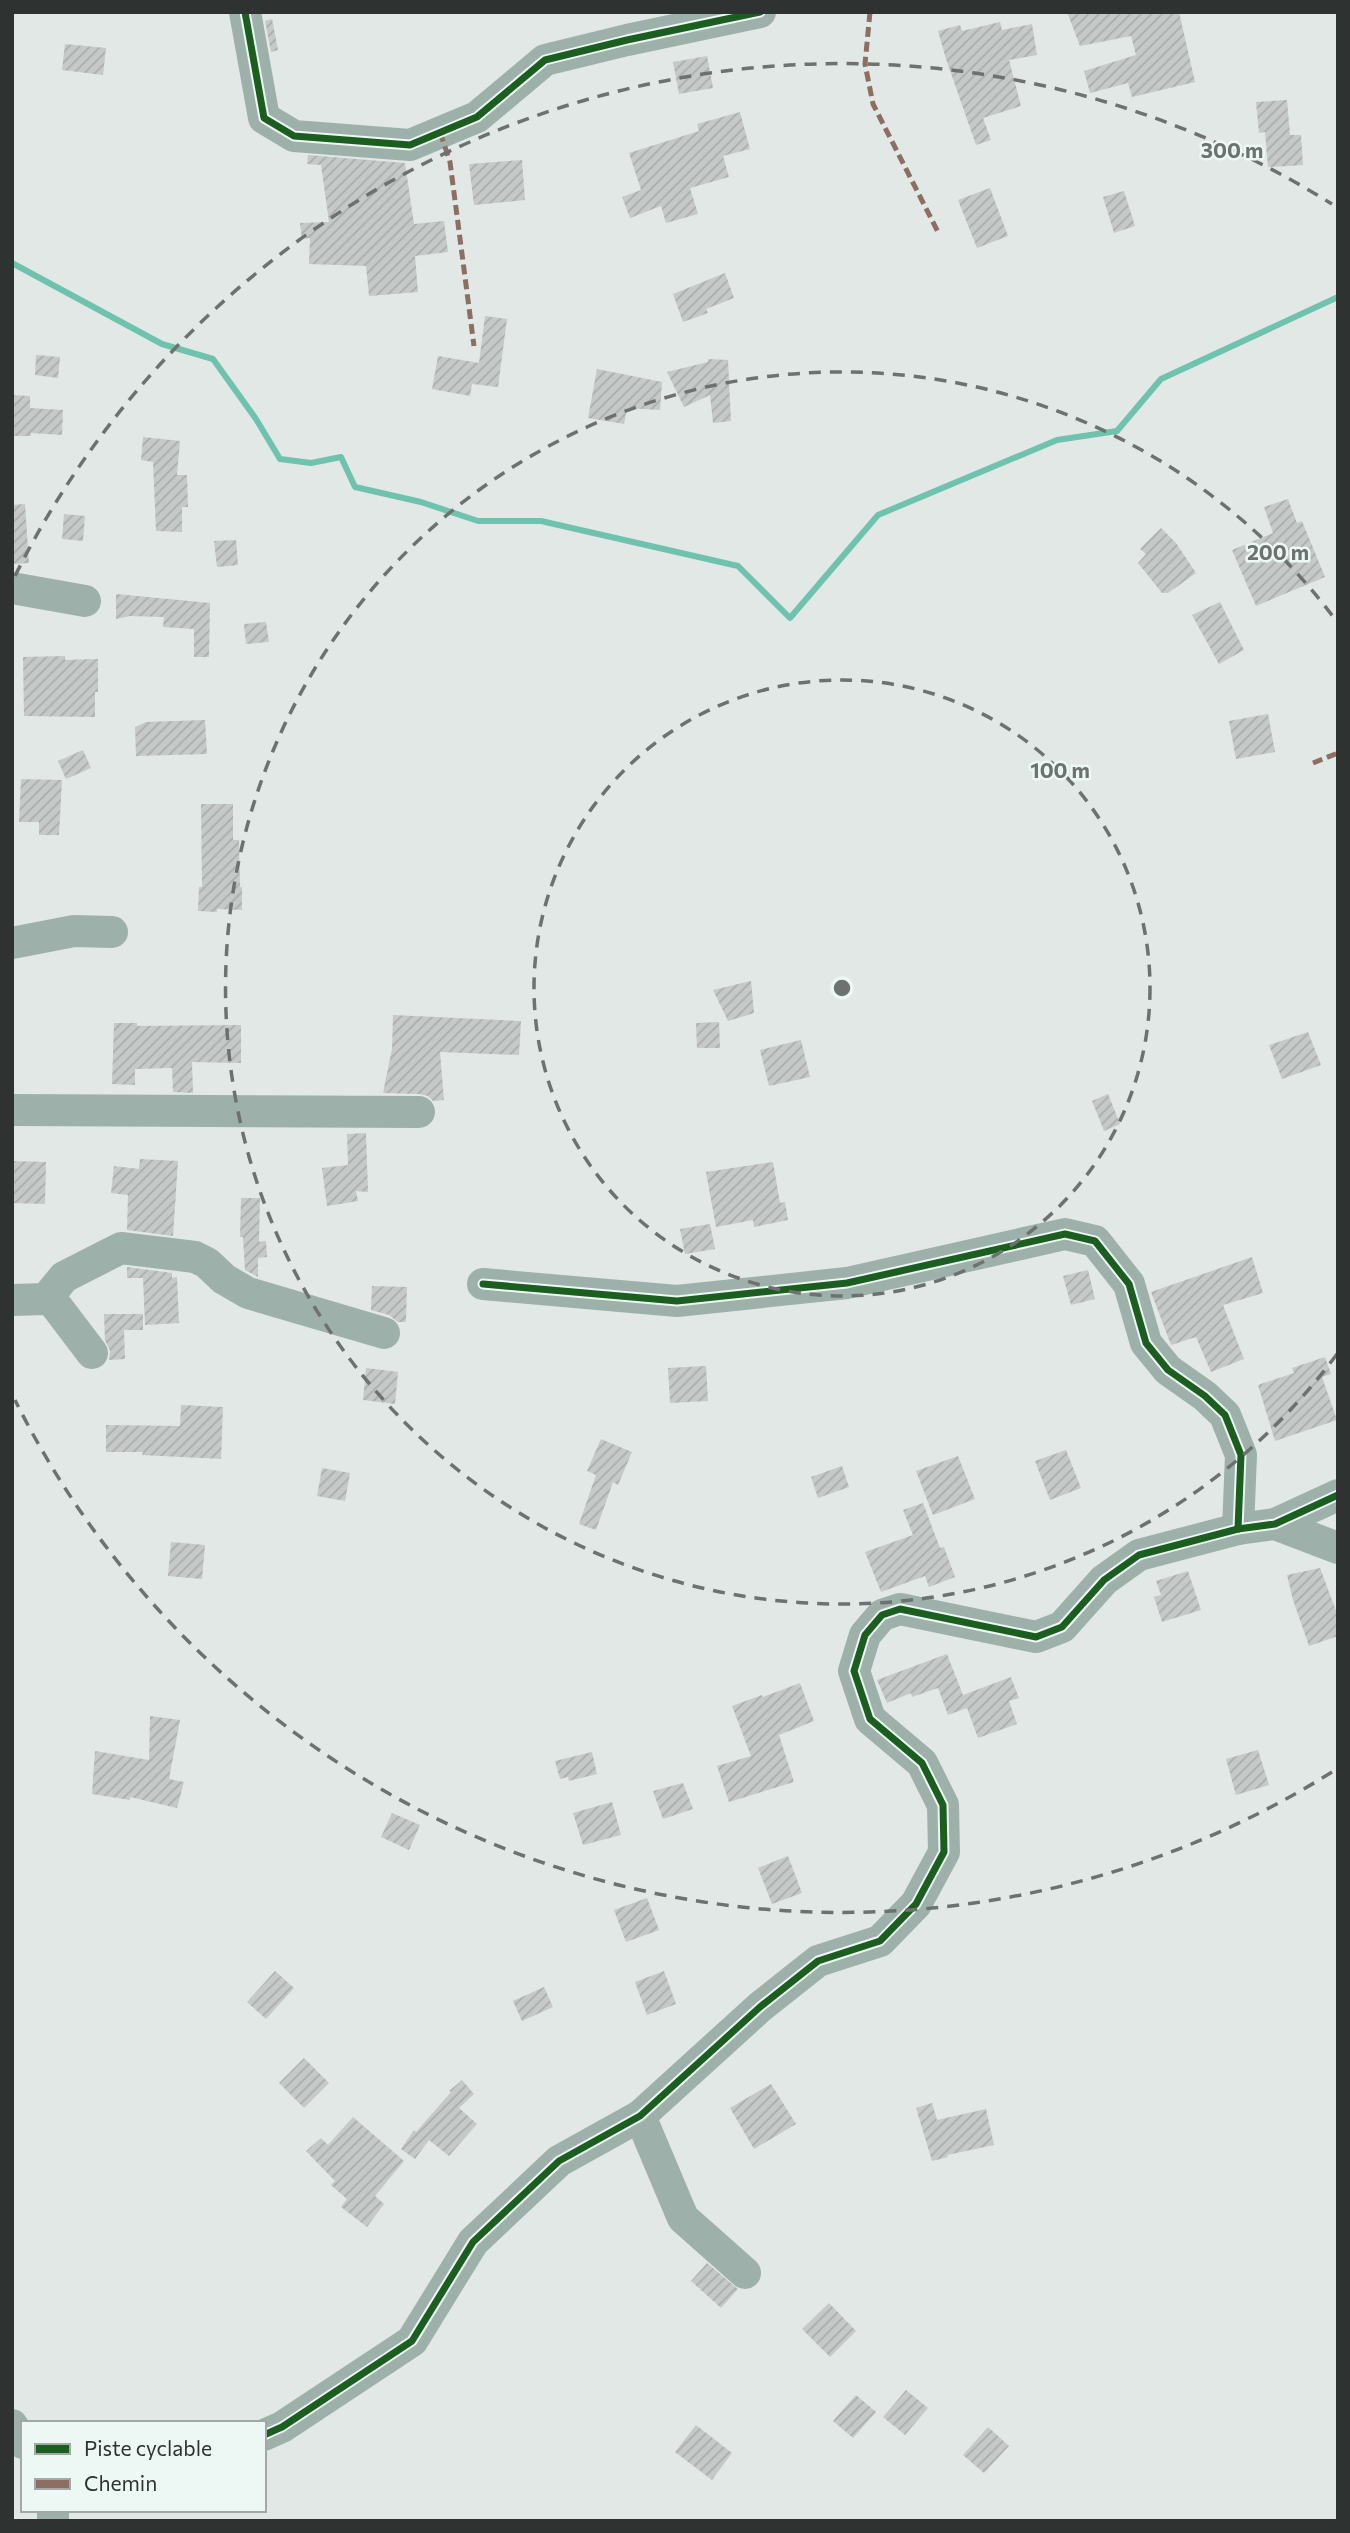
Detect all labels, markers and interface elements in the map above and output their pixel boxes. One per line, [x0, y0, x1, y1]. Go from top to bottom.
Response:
text: 300 m [1201, 137, 1263, 162]
text: 200 m [1247, 539, 1309, 564]
text: 100 m [1030, 757, 1090, 782]
centre of rings [830, 976, 854, 1000]
legend [21, 2421, 266, 2512]
text: Piste cyclable [84, 2435, 212, 2460]
text: Chemin [84, 2470, 157, 2495]

